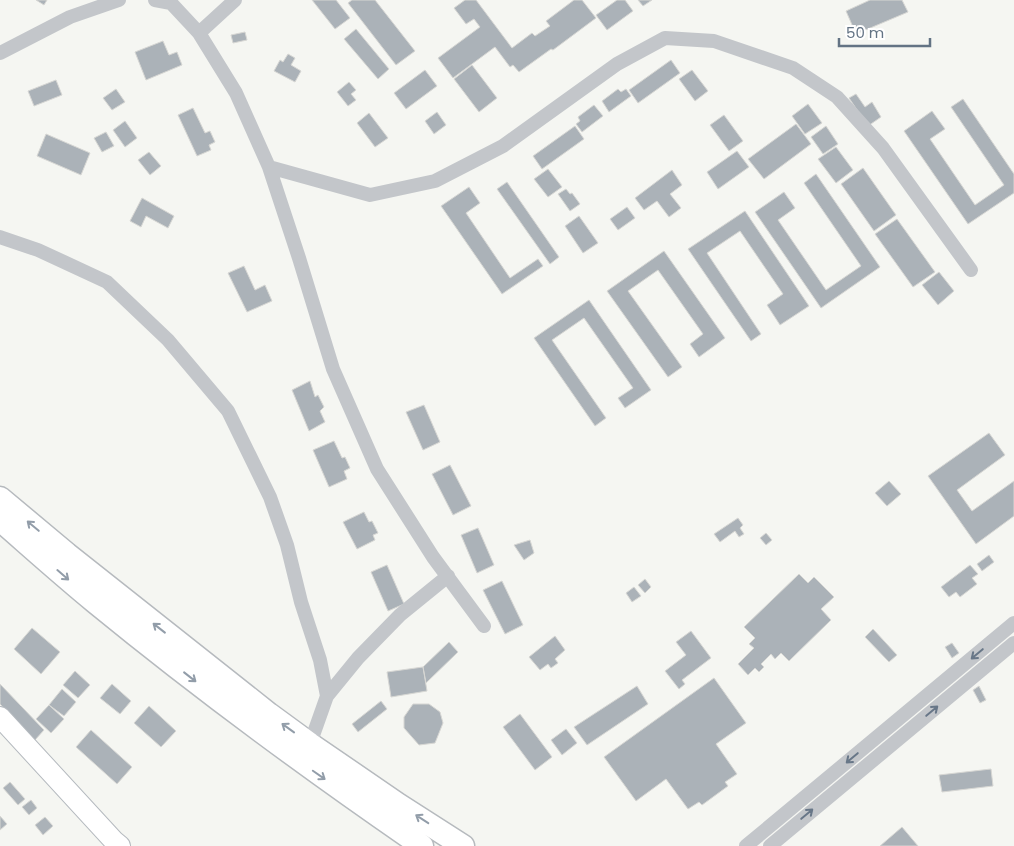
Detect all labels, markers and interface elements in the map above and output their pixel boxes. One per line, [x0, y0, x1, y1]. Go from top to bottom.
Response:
scale bar [839, 15, 930, 47]
text: 50 m [846, 22, 884, 43]
one-way arrow [27, 520, 40, 531]
one-way arrow [57, 569, 70, 580]
one-way arrow [153, 623, 166, 634]
one-way arrow [970, 648, 983, 660]
one-way arrow [183, 672, 196, 683]
one-way arrow [926, 705, 939, 716]
one-way arrow [282, 722, 295, 733]
one-way arrow [846, 752, 859, 763]
one-way arrow [312, 770, 326, 780]
one-way arrow [800, 809, 813, 820]
one-way arrow [415, 814, 429, 824]

